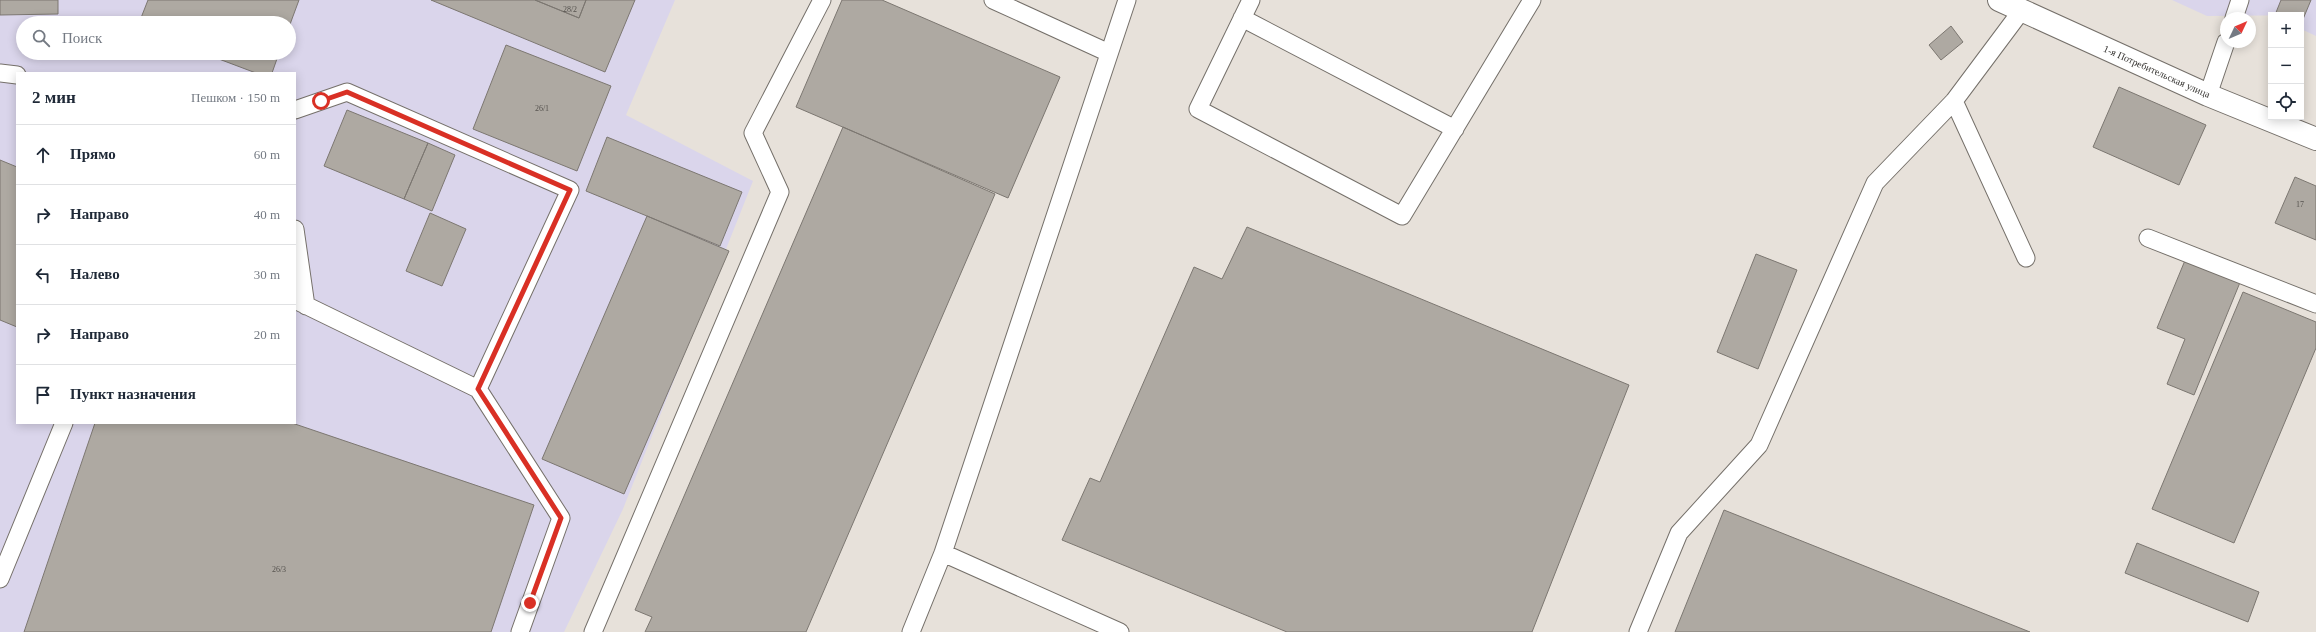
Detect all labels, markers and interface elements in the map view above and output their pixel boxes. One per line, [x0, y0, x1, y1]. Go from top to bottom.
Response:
house number: 28/2 [563, 5, 577, 14]
north arrow [2220, 12, 2256, 48]
map controls [2268, 12, 2304, 120]
button: + [2268, 12, 2304, 48]
search box [16, 16, 296, 60]
icon: search [30, 27, 52, 49]
text: Поиск [62, 30, 102, 46]
street label: 1-я Потребительская улица [2102, 43, 2212, 100]
button: − [2268, 48, 2304, 84]
button: locate [2268, 84, 2304, 120]
text: 2 мин [32, 88, 76, 107]
text: Пешком · 150 m [191, 90, 280, 105]
route start [312, 92, 330, 110]
house number: 26/1 [535, 104, 549, 113]
icon: ahead [32, 144, 54, 166]
text: Прямо [70, 146, 116, 162]
text: 60 m [254, 147, 280, 162]
house number: 17 [2296, 200, 2304, 209]
icon: right [32, 204, 54, 226]
text: Направо [70, 206, 129, 222]
text: 40 m [254, 207, 280, 222]
icon: left [32, 264, 54, 286]
text: Налево [70, 266, 120, 282]
text: 30 m [254, 267, 280, 282]
icon: right [32, 324, 54, 346]
text: Направо [70, 326, 129, 342]
text: 20 m [254, 327, 280, 342]
icon: arrive [32, 384, 54, 406]
text: Пункт назначения [70, 386, 196, 402]
house number: 26/3 [272, 565, 286, 574]
route end [521, 594, 539, 612]

